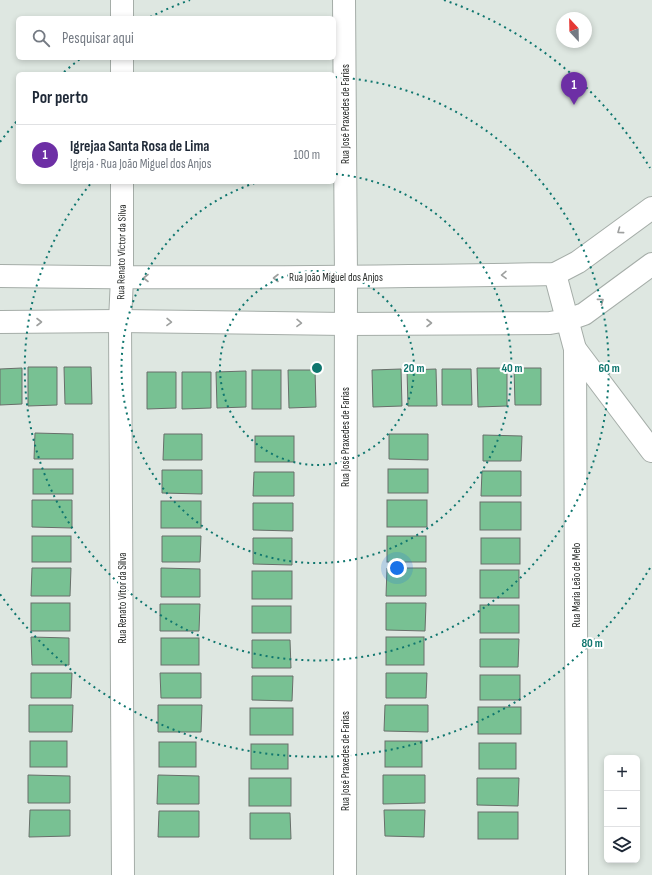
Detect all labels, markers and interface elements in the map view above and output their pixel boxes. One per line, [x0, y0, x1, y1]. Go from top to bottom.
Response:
north arrow [556, 12, 592, 48]
search box [16, 16, 336, 60]
icon: search [30, 27, 52, 49]
text: Pesquisar aqui [62, 29, 134, 48]
street label: Rua José Praxedes de Farias [339, 64, 352, 164]
pin: 1 [561, 72, 587, 105]
text: Por perto [32, 88, 88, 108]
text: Igrejaa Santa Rosa de Lima [70, 137, 210, 156]
text: 1 [42, 147, 48, 163]
text: 100 m [293, 147, 320, 163]
text: Igreja · Rua João Miguel dos Anjos [70, 156, 211, 172]
street label: Rua Renato Victor da Silva [114, 204, 129, 300]
one-way arrow [618, 226, 625, 233]
street label: Rua João Miguel dos Anjos [289, 271, 383, 284]
one-way arrow [501, 271, 507, 279]
one-way arrow [143, 274, 149, 282]
one-way arrow [273, 274, 279, 282]
one-way arrow [597, 298, 604, 306]
one-way arrow [36, 318, 42, 326]
one-way arrow [166, 318, 172, 326]
one-way arrow [296, 319, 302, 327]
one-way arrow [426, 319, 432, 327]
centre of rings [310, 361, 324, 375]
text: 20 m [404, 361, 424, 376]
text: 40 m [501, 361, 523, 376]
text: 60 m [598, 361, 620, 376]
street label: Rua José Praxedes de Farias [339, 387, 352, 487]
street label: Rua Maria Leão de Melo [570, 542, 583, 627]
street label: Rua Renato Vitor da Silva [116, 553, 129, 644]
your location [387, 558, 407, 578]
text: 80 m [581, 636, 603, 651]
street label: Rua José Praxedes de Farias [339, 711, 352, 811]
map controls [604, 755, 640, 863]
button: + [604, 755, 640, 791]
button: − [604, 791, 640, 827]
button: layers [604, 827, 640, 863]

